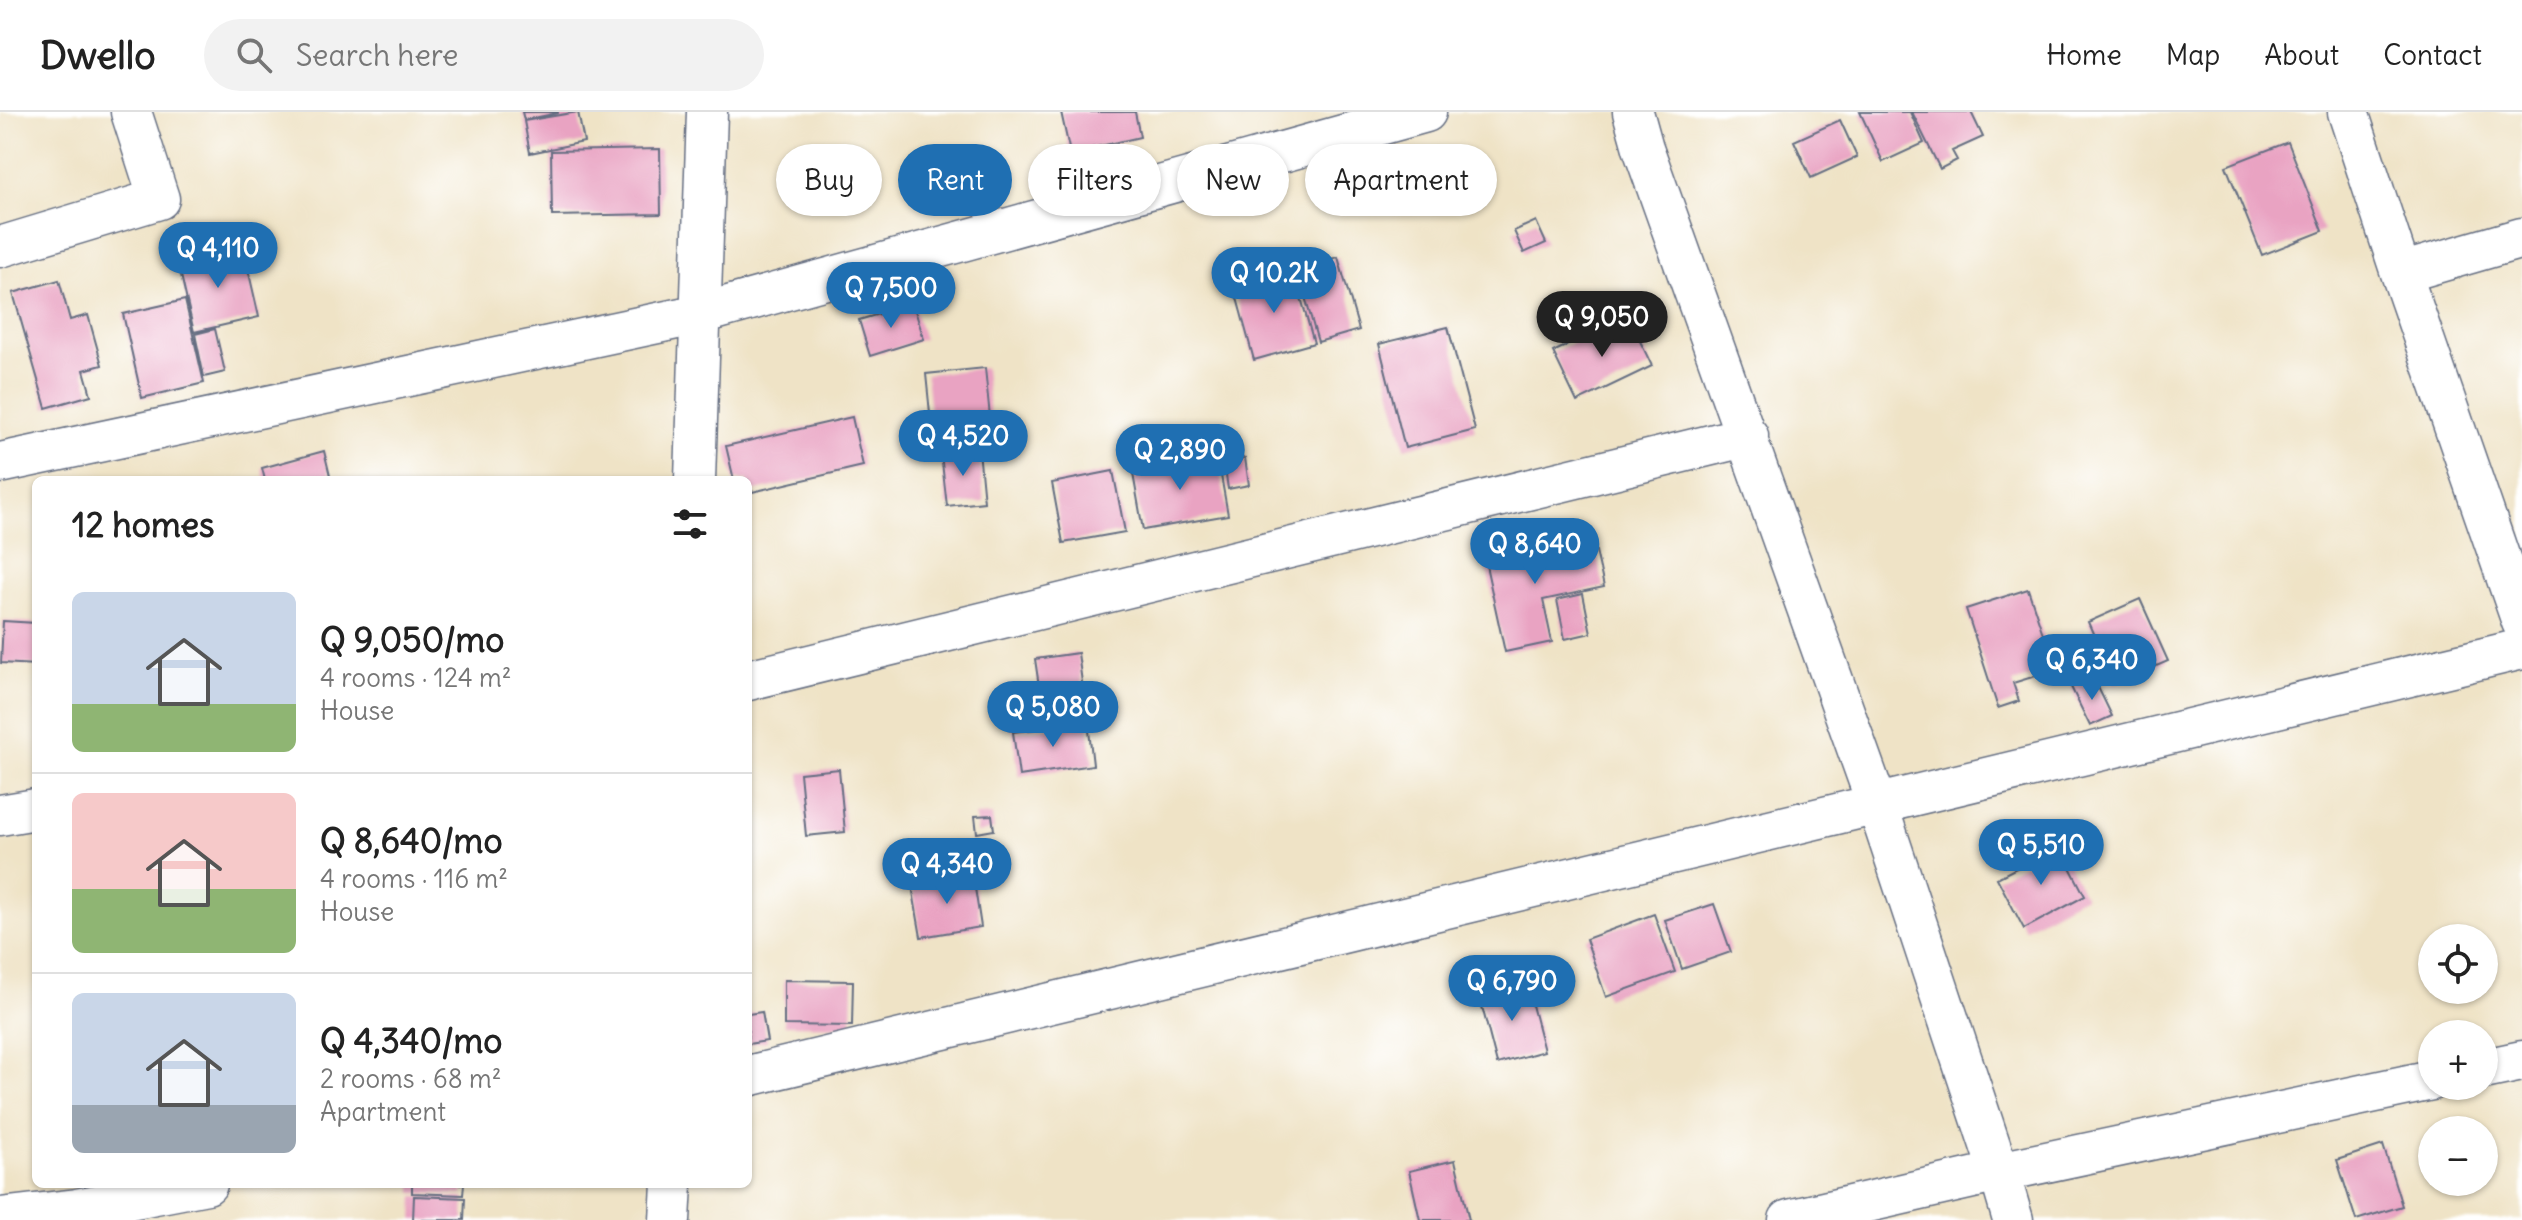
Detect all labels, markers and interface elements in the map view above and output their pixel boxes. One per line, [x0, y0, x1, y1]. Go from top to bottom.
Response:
search box [204, 19, 764, 91]
text: Dwello [40, 32, 156, 79]
icon: search [232, 33, 276, 77]
text: Search here [296, 36, 458, 74]
text: Home [2046, 37, 2122, 73]
text: Map [2166, 37, 2220, 73]
text: About [2264, 37, 2339, 73]
text: Contact [2383, 37, 2482, 73]
chip: Buy [776, 144, 882, 216]
chip: Rent [898, 144, 1012, 216]
chip: Filters [1028, 144, 1161, 216]
chip: New [1177, 144, 1289, 216]
chip: Apartment [1305, 144, 1497, 216]
pin: Q 4,110 [144, 222, 292, 290]
text: Q 4,110 [177, 231, 260, 264]
pin: Q 10.2K [1200, 247, 1348, 315]
text: Q 10.2K [1230, 256, 1318, 289]
pin: Q 7,500 [817, 262, 965, 330]
text: Q 7,500 [844, 271, 938, 304]
pin: Q 9,050 [1528, 291, 1676, 359]
text: Q 9,050 [1555, 300, 1649, 333]
pin: Q 4,520 [889, 410, 1037, 478]
text: Q 4,520 [917, 419, 1009, 452]
pin: Q 2,890 [1106, 424, 1254, 492]
text: Q 2,890 [1134, 433, 1226, 466]
icon: filters [668, 502, 712, 546]
text: 12 homes [72, 503, 215, 546]
pin: Q 8,640 [1461, 518, 1609, 586]
text: Q 8,640 [1488, 527, 1582, 560]
text: Q 9,050/mo [320, 618, 504, 661]
icon: home [136, 624, 232, 720]
pin: Q 6,340 [2018, 634, 2166, 702]
text: Q 6,340 [2045, 643, 2139, 676]
text: 4 rooms · 124 m² [320, 661, 512, 694]
pin: Q 5,080 [979, 681, 1127, 749]
text: Q 5,080 [1005, 690, 1101, 723]
text: House [320, 694, 394, 727]
text: Q 8,640/mo [320, 819, 503, 862]
pin: Q 5,510 [1967, 819, 2115, 887]
icon: home [136, 825, 232, 921]
text: Q 5,510 [1997, 828, 2085, 861]
pin: Q 4,340 [873, 838, 1021, 906]
text: Q 4,340 [900, 847, 994, 880]
text: 4 rooms · 116 m² [320, 862, 508, 895]
text: House [320, 895, 394, 928]
map controls [2418, 924, 2498, 1196]
button: locate [2418, 924, 2498, 1004]
pin: Q 6,790 [1438, 955, 1586, 1023]
text: Q 6,790 [1466, 964, 1558, 997]
text: Q 4,340/mo [320, 1019, 502, 1062]
button: + [2418, 1020, 2498, 1100]
icon: home [136, 1025, 232, 1121]
text: 2 rooms · 68 m² [320, 1062, 502, 1095]
text: Apartment [320, 1095, 446, 1128]
button: − [2418, 1116, 2498, 1196]

